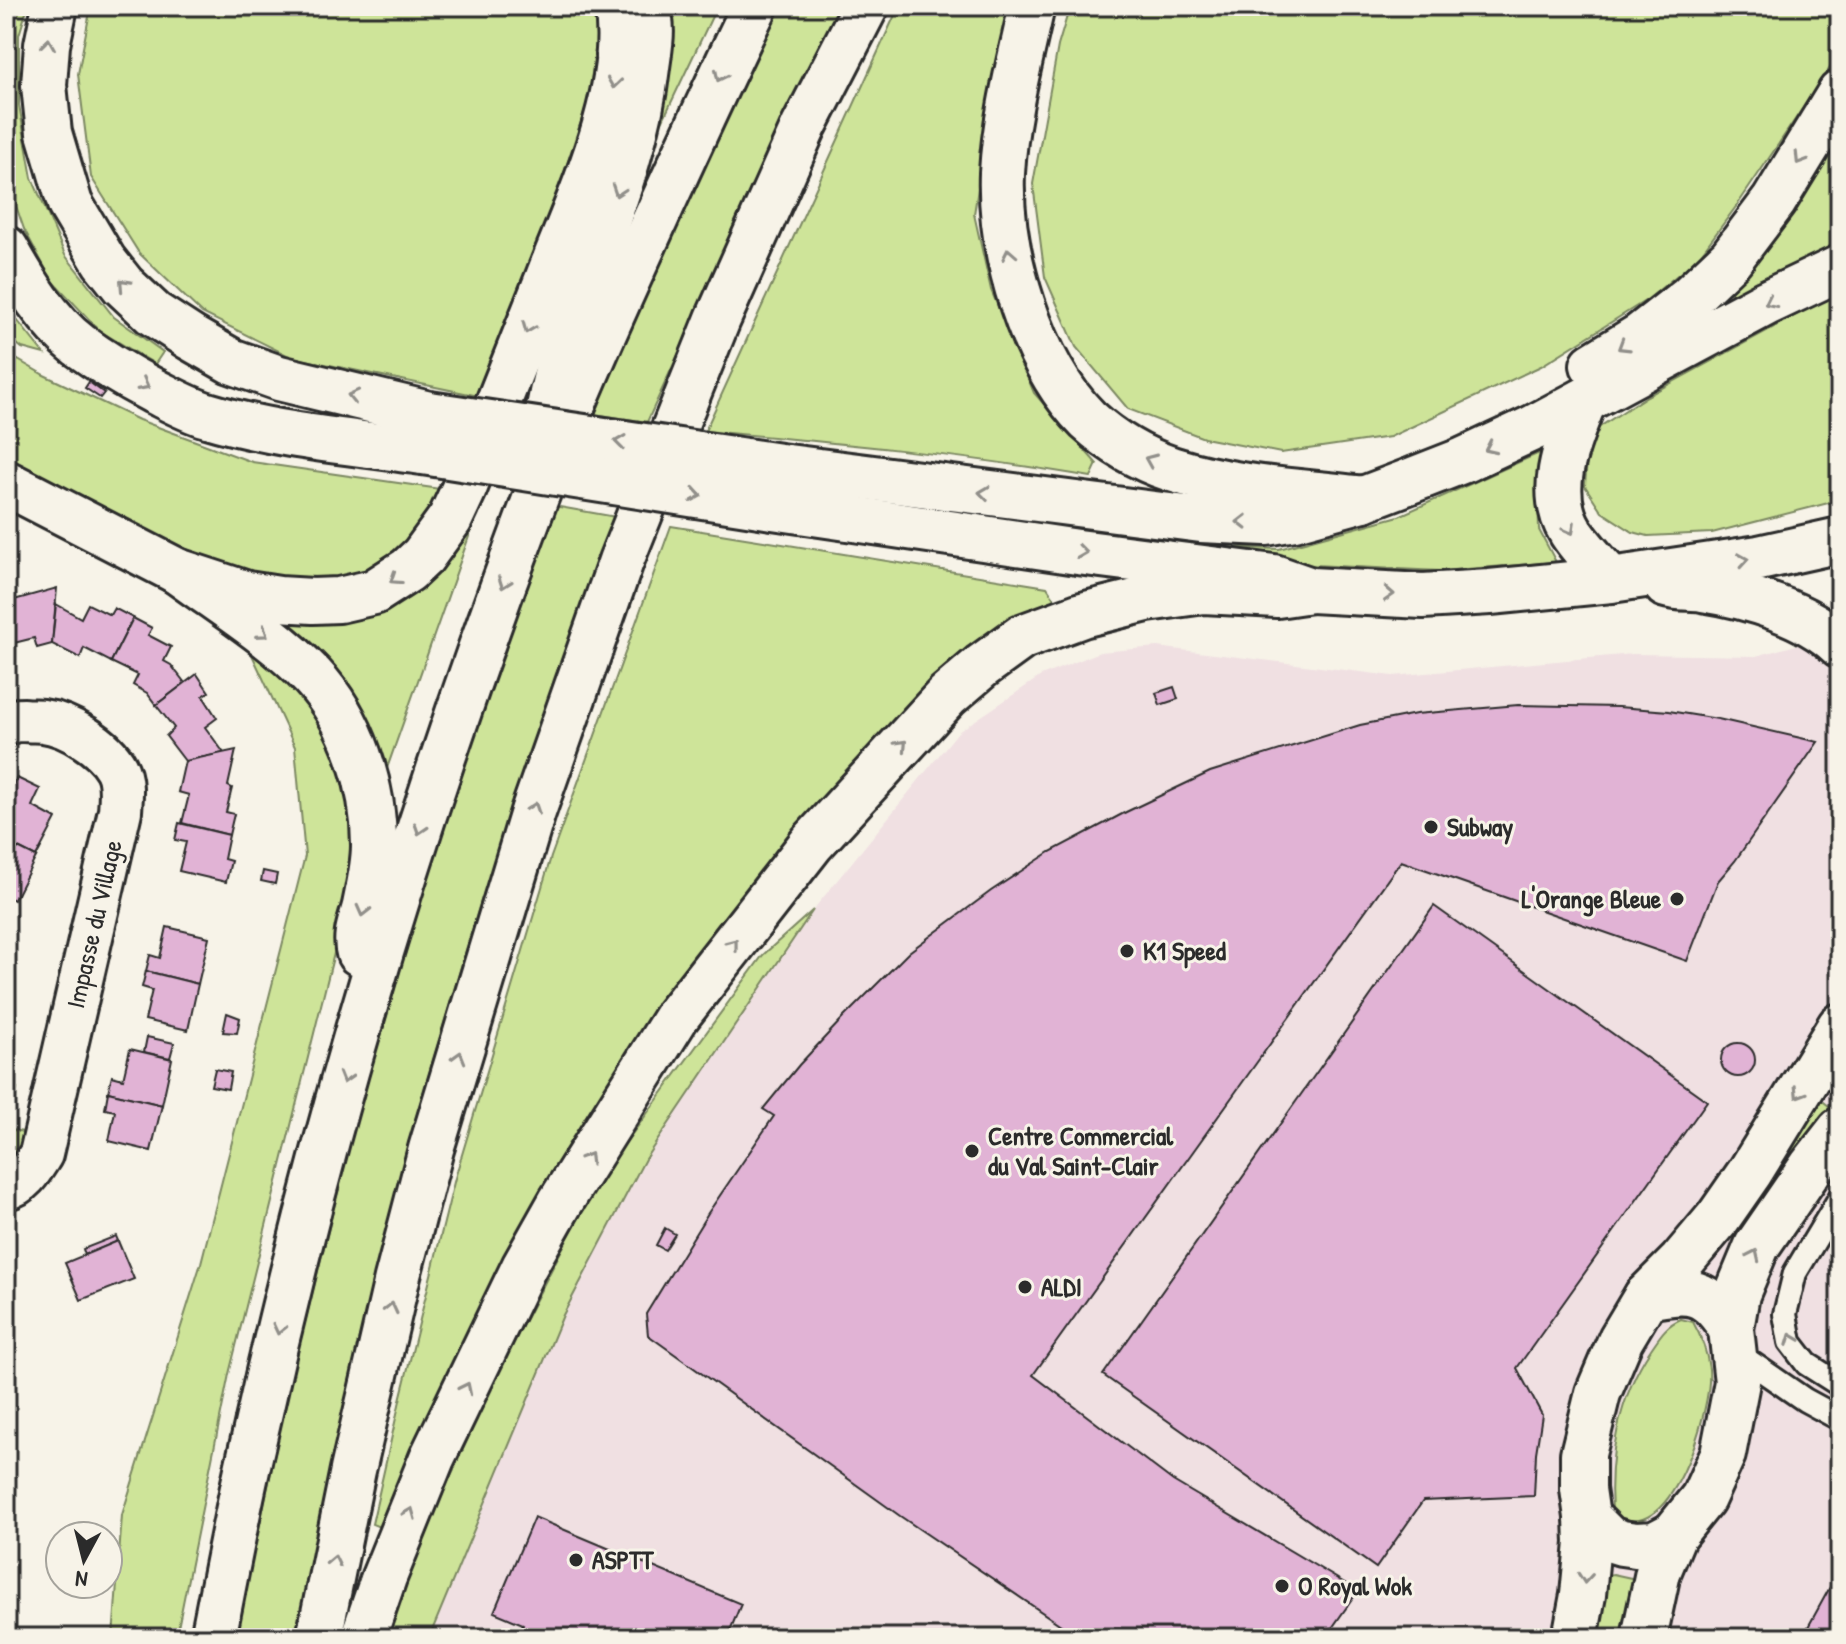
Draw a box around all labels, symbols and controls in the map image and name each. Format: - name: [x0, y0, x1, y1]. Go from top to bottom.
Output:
- one-way arrow: [39, 37, 56, 51]
- one-way arrow: [714, 68, 730, 82]
- one-way arrow: [606, 77, 623, 90]
- one-way arrow: [1794, 150, 1809, 165]
- one-way arrow: [612, 184, 628, 198]
- one-way arrow: [1001, 248, 1018, 261]
- one-way arrow: [118, 279, 133, 293]
- one-way arrow: [1763, 292, 1778, 308]
- one-way arrow: [521, 320, 537, 334]
- one-way arrow: [1617, 337, 1632, 352]
- one-way arrow: [136, 376, 150, 391]
- one-way arrow: [346, 388, 360, 405]
- one-way arrow: [613, 434, 627, 451]
- one-way arrow: [1483, 438, 1498, 454]
- one-way arrow: [1144, 453, 1158, 469]
- one-way arrow: [977, 485, 991, 502]
- one-way arrow: [690, 486, 703, 503]
- one-way arrow: [1235, 514, 1248, 531]
- one-way arrow: [1561, 521, 1576, 535]
- one-way arrow: [1076, 544, 1089, 561]
- one-way arrow: [1736, 552, 1750, 569]
- one-way arrow: [390, 569, 404, 584]
- one-way arrow: [498, 575, 514, 589]
- one-way arrow: [1383, 585, 1396, 602]
- one-way arrow: [254, 623, 268, 638]
- one-way arrow: [892, 740, 906, 755]
- one-way arrow: [525, 802, 541, 816]
- place label: Subway: [1447, 809, 1513, 845]
- marker: Subway: [1422, 818, 1440, 836]
- one-way arrow: [414, 821, 430, 835]
- street label: Impasse du Village: [57, 836, 130, 1011]
- place label: L'Orange Bleue: [1522, 881, 1662, 917]
- marker: L'Orange Bleue: [1668, 890, 1686, 908]
- one-way arrow: [356, 903, 373, 917]
- place label: K1 Speed: [1143, 933, 1227, 969]
- one-way arrow: [724, 938, 738, 952]
- marker: K1 Speed: [1118, 942, 1136, 960]
- one-way arrow: [449, 1050, 466, 1064]
- one-way arrow: [337, 1070, 354, 1084]
- one-way arrow: [1794, 1084, 1809, 1098]
- place label: Centre Commercial du Val Saint-Clair: [988, 1118, 1174, 1183]
- marker: Centre Commercial du Val Saint-Clair: [963, 1142, 981, 1160]
- one-way arrow: [578, 1152, 593, 1167]
- one-way arrow: [1744, 1248, 1760, 1263]
- place label: ALDI: [1041, 1269, 1082, 1304]
- marker: ALDI: [1016, 1278, 1034, 1296]
- one-way arrow: [382, 1301, 399, 1315]
- one-way arrow: [272, 1322, 289, 1336]
- one-way arrow: [1785, 1332, 1802, 1346]
- one-way arrow: [456, 1382, 472, 1396]
- one-way arrow: [400, 1507, 417, 1521]
- north arrow: [44, 1520, 124, 1600]
- place label: ASPTT: [592, 1542, 654, 1577]
- marker: ASPTT: [567, 1551, 585, 1569]
- one-way arrow: [325, 1555, 342, 1569]
- text: N: [74, 1564, 89, 1595]
- place label: O Royal Wok: [1298, 1568, 1412, 1604]
- one-way arrow: [1576, 1572, 1593, 1585]
- marker: O Royal Wok: [1273, 1577, 1291, 1595]

